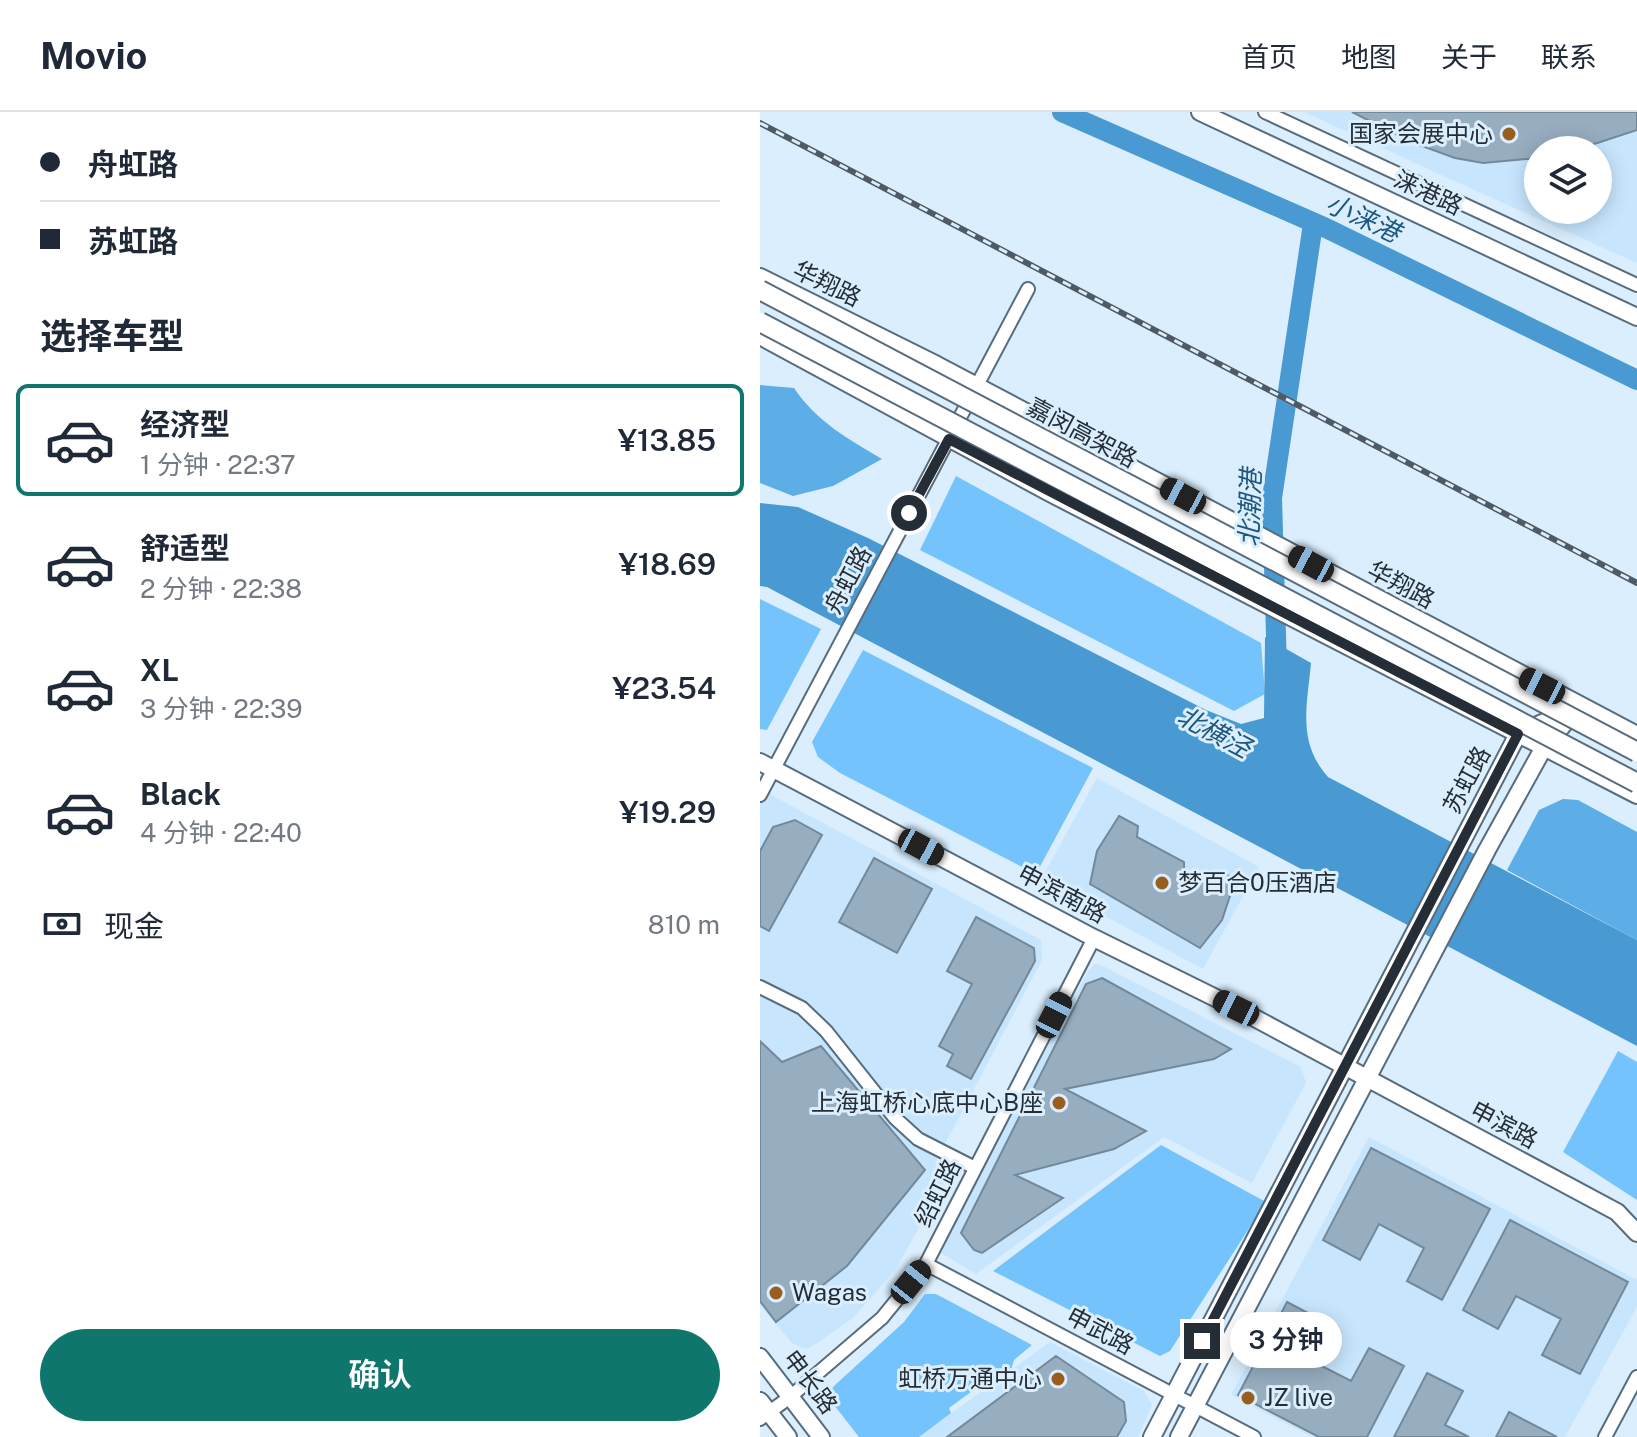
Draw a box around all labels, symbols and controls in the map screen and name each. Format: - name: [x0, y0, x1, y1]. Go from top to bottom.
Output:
- text: Movio: [40, 33, 147, 78]
- text: 首页: [1241, 40, 1297, 73]
- text: 地图: [1341, 40, 1397, 73]
- text: 关于: [1441, 40, 1497, 73]
- text: 联系: [1541, 40, 1597, 73]
- place label: 国家会展中心: [1349, 119, 1493, 147]
- marker: 国家会展中心: [1500, 125, 1518, 143]
- map controls: [1524, 136, 1612, 224]
- button: layers: [1524, 136, 1612, 224]
- text: 舟虹路: [88, 146, 178, 182]
- street label: 涞港路: [1390, 164, 1467, 220]
- water label: 小涞港: [1321, 187, 1409, 250]
- text: 苏虹路: [88, 223, 178, 259]
- street label: 华翔路: [789, 255, 866, 311]
- text: 选择车型: [40, 315, 184, 357]
- street label: 嘉闵高架路: [1023, 392, 1142, 473]
- icon: car: [44, 404, 116, 476]
- text: 经济型: [140, 406, 230, 442]
- text: ¥13.85: [618, 422, 716, 458]
- text: 1 分钟 · 22:37: [140, 449, 296, 480]
- water label: 北潮港: [1233, 464, 1266, 548]
- car: [1156, 474, 1210, 518]
- route start: [891, 495, 927, 531]
- icon: car: [44, 528, 116, 600]
- text: 舒适型: [140, 530, 230, 566]
- street label: 舟虹路: [818, 541, 876, 618]
- car: [1284, 542, 1338, 586]
- text: ¥18.69: [619, 546, 716, 582]
- street label: 华翔路: [1363, 555, 1440, 613]
- text: 2 分钟 · 22:38: [140, 573, 302, 604]
- icon: car: [44, 652, 116, 724]
- text: XL: [140, 652, 179, 688]
- car: [1515, 664, 1569, 708]
- text: ¥23.54: [612, 670, 716, 706]
- text: 3 分钟 · 22:39: [140, 693, 302, 724]
- water label: 北横泾: [1173, 700, 1259, 765]
- street label: 苏虹路: [1437, 741, 1495, 818]
- icon: car: [44, 776, 116, 848]
- text: Black: [140, 776, 221, 812]
- text: ¥19.29: [619, 794, 716, 830]
- text: 4 分钟 · 22:40: [140, 817, 302, 848]
- car: [894, 825, 948, 869]
- street label: 申滨南路: [1014, 858, 1111, 928]
- place label: 梦百合0压酒店: [1178, 868, 1337, 896]
- marker: 梦百合0压酒店: [1153, 874, 1171, 892]
- icon: cash: [40, 902, 84, 946]
- text: 现金: [104, 908, 164, 944]
- text: 810 m: [648, 909, 720, 940]
- car: [1209, 987, 1263, 1029]
- car: [1032, 988, 1076, 1042]
- place label: 上海虹桥心底中心B座: [811, 1088, 1043, 1116]
- marker: 上海虹桥心底中心B座: [1050, 1094, 1068, 1112]
- street label: 申滨路: [1466, 1095, 1543, 1153]
- street label: 绍虹路: [908, 1154, 966, 1231]
- car: [887, 1256, 935, 1308]
- place label: Wagas: [792, 1278, 867, 1306]
- marker: Wagas: [767, 1284, 785, 1302]
- street label: 申武路: [1062, 1301, 1139, 1359]
- callout: 3 分钟: [1230, 1313, 1342, 1369]
- route end: [1184, 1323, 1220, 1359]
- text: 3 分钟: [1249, 1324, 1323, 1355]
- button: 确认: [40, 1329, 720, 1421]
- street label: 申长路: [778, 1344, 844, 1419]
- place label: 虹桥万通中心: [898, 1364, 1042, 1392]
- marker: 虹桥万通中心: [1049, 1370, 1067, 1388]
- place label: JZ live: [1264, 1383, 1333, 1411]
- marker: JZ live: [1239, 1389, 1257, 1407]

